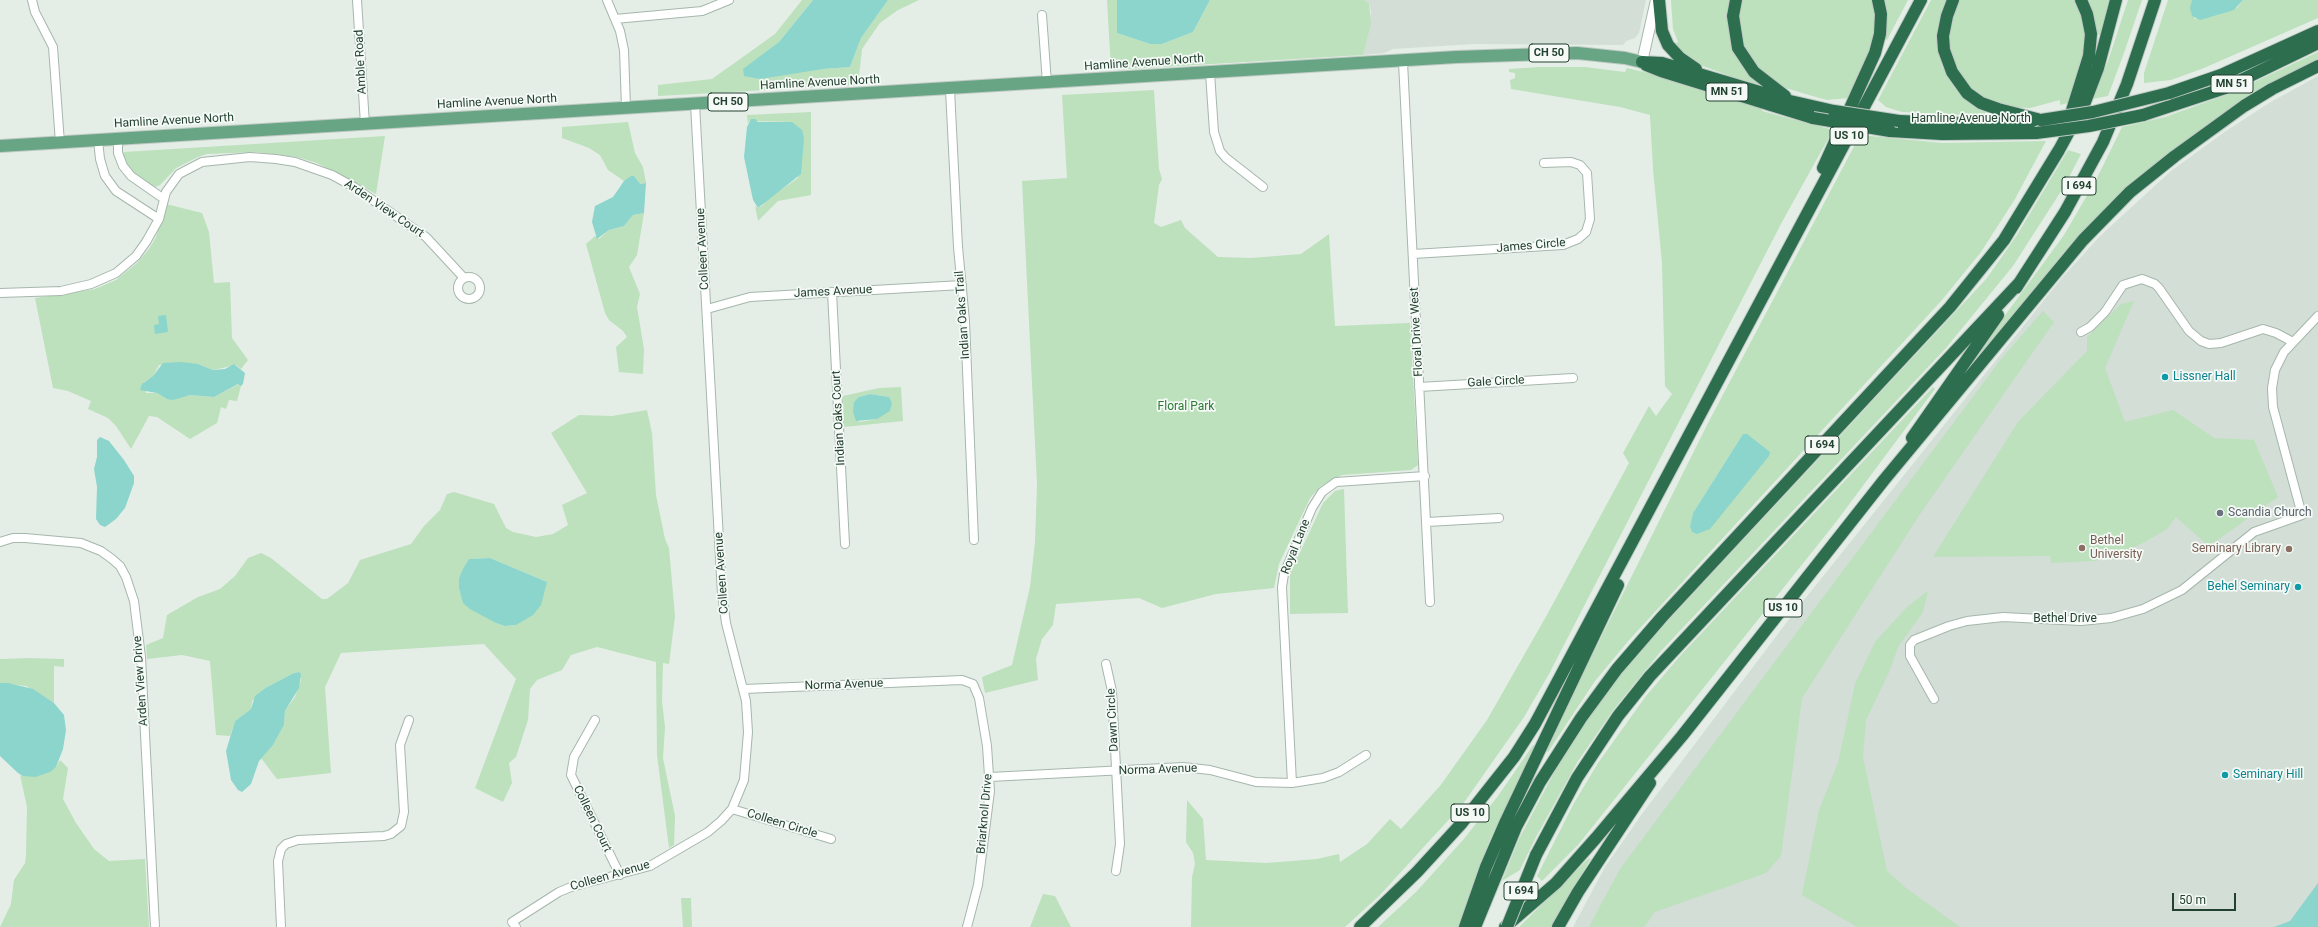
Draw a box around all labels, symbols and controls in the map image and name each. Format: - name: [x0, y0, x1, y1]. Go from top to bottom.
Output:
- street label: Amble Road: [352, 29, 370, 95]
- road number: CH 50: [1529, 44, 1569, 62]
- street label: Hamline Avenue North: [1084, 52, 1204, 74]
- street label: Hamline Avenue North: [760, 73, 880, 93]
- road number: MN 51: [2211, 75, 2253, 93]
- road number: MN 51: [1706, 83, 1748, 101]
- street label: Hamline Avenue North: [437, 92, 557, 112]
- road number: CH 50: [708, 93, 748, 111]
- street label: Hamline Avenue North: [114, 111, 234, 131]
- street label: Hamline Avenue North: [1911, 112, 2031, 126]
- road number: US 10: [1830, 127, 1868, 145]
- street label: Arden View Court: [341, 177, 427, 241]
- road number: I 694: [2062, 177, 2096, 195]
- street label: Colleen Avenue: [694, 208, 712, 290]
- street label: James Circle: [1496, 236, 1566, 256]
- street label: Indian Oaks Trail: [953, 270, 973, 360]
- street label: James Avenue: [793, 283, 873, 301]
- street label: Floral Drive West: [1407, 287, 1427, 377]
- street label: Indian Oaks Court: [829, 370, 849, 466]
- place label: Lissner Hall: [2173, 370, 2236, 384]
- marker: Lissner Hall: [2160, 372, 2170, 382]
- street label: Gale Circle: [1467, 373, 1525, 391]
- park label: Floral Park: [1158, 400, 1214, 414]
- road number: I 694: [1805, 436, 1839, 454]
- place label: Scandia Church: [2228, 506, 2312, 520]
- marker: Scandia Church: [2215, 508, 2225, 518]
- street label: Royal Lane: [1278, 517, 1314, 577]
- street label: Colleen Avenue: [712, 532, 732, 614]
- place label: Bethel University: [2090, 534, 2142, 562]
- place label: Seminary Library: [2192, 542, 2281, 556]
- marker: Bethel University: [2077, 543, 2087, 553]
- marker: Seminary Library: [2284, 544, 2294, 554]
- place label: Behel Seminary: [2207, 580, 2290, 594]
- marker: Behel Seminary: [2293, 582, 2303, 592]
- road number: US 10: [1764, 599, 1802, 617]
- street label: Bethel Drive: [2033, 612, 2097, 626]
- street label: Arden View Drive: [131, 635, 151, 727]
- street label: Norma Avenue: [804, 676, 884, 694]
- street label: Dawn Circle: [1104, 688, 1122, 752]
- street label: Norma Avenue: [1118, 761, 1198, 779]
- place label: Seminary Hill: [2233, 768, 2303, 782]
- marker: Seminary Hill: [2220, 770, 2230, 780]
- street label: Briarknoll Drive: [974, 773, 996, 855]
- street label: Colleen Court: [570, 783, 614, 855]
- road number: US 10: [1451, 804, 1489, 822]
- street label: Colleen Circle: [745, 806, 819, 842]
- street label: Colleen Avenue: [569, 858, 651, 894]
- road number: I 694: [1504, 882, 1538, 900]
- scale bar: [2174, 885, 2238, 911]
- text: 50 m: [2179, 893, 2206, 907]

